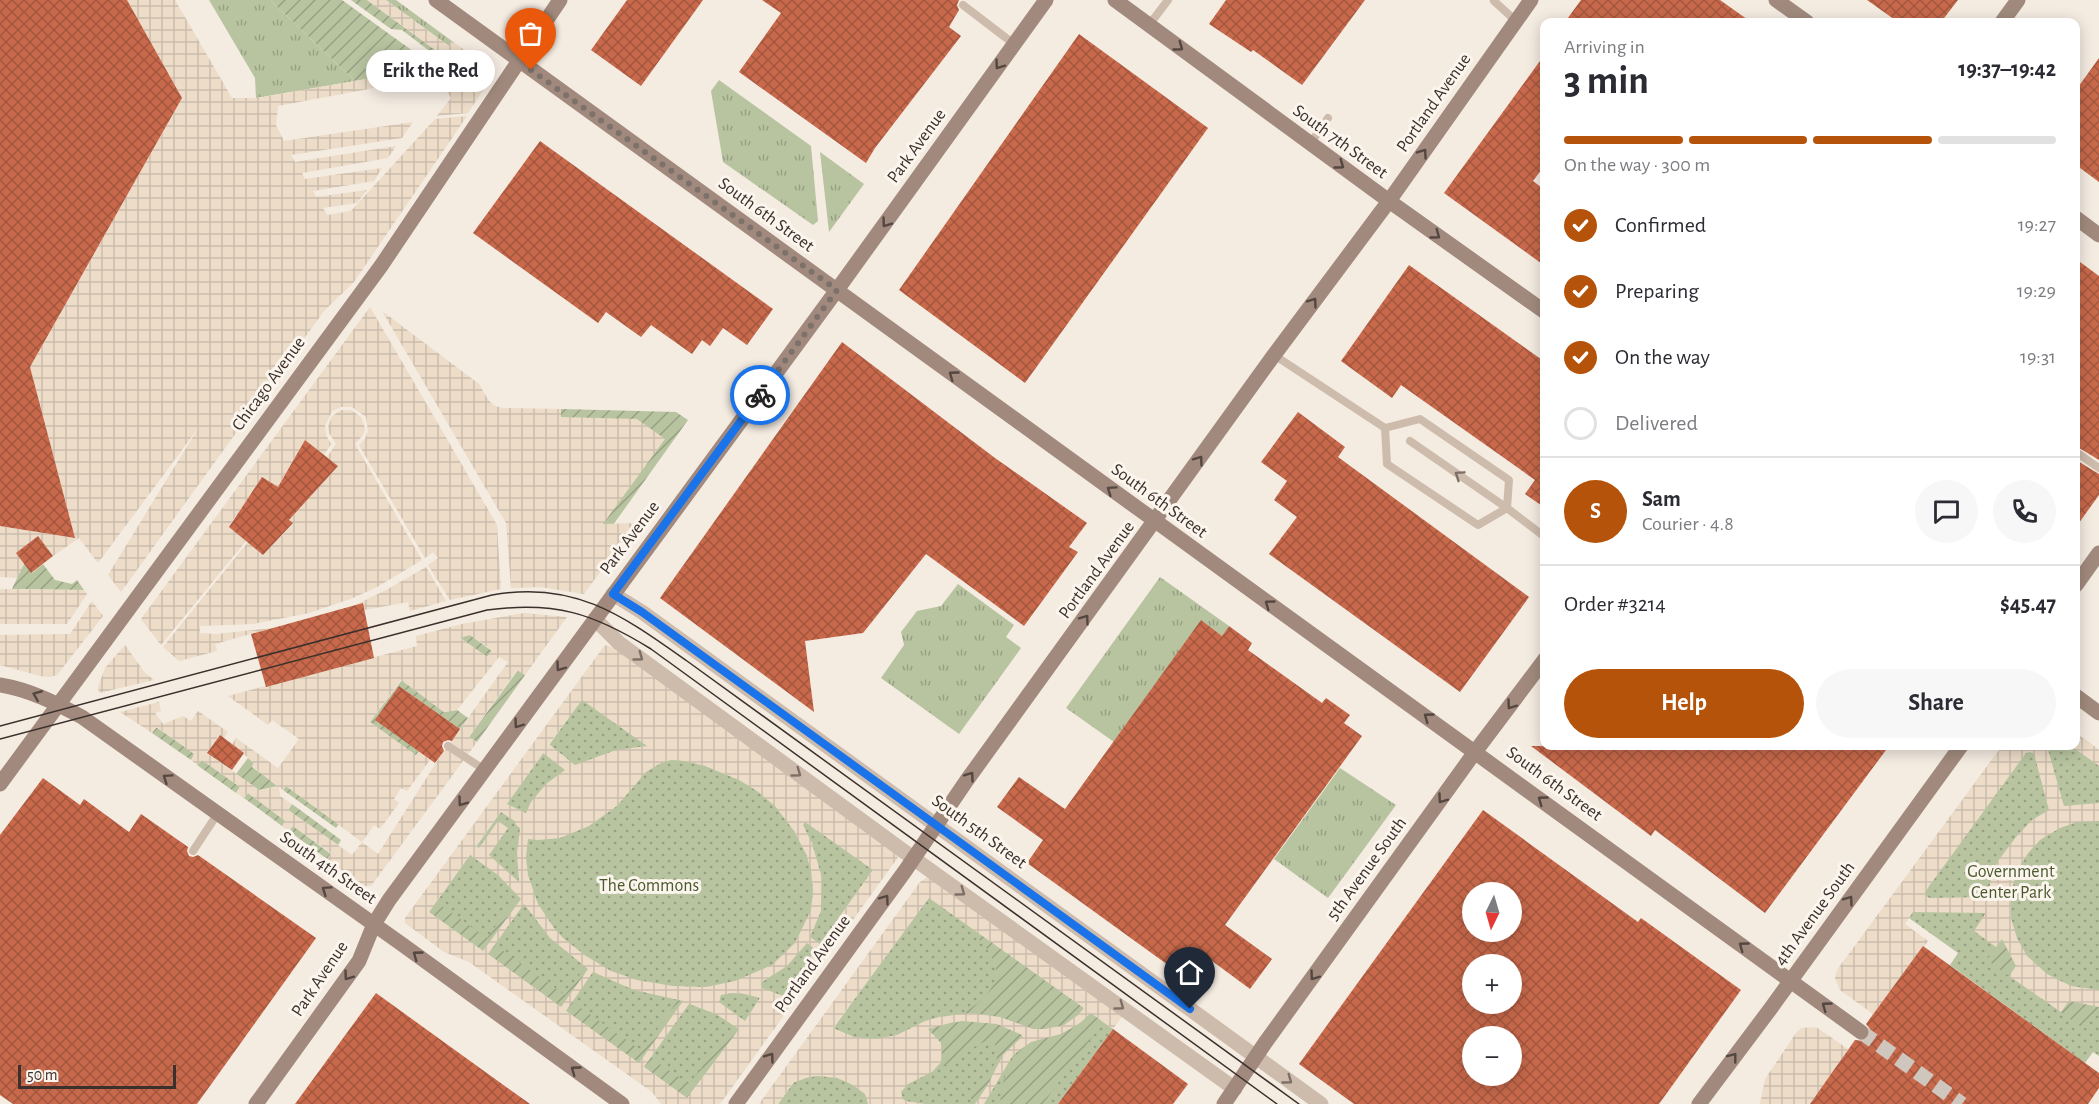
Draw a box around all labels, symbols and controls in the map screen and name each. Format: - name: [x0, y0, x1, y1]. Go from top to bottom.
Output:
- pin: [505, 8, 556, 70]
- icon: bag: [514, 17, 547, 50]
- text: Arriving in: [1564, 37, 1645, 57]
- one-way arrow: [1172, 40, 1183, 51]
- callout: Erik the Red: [366, 49, 495, 91]
- street label: Portland Avenue: [1394, 51, 1474, 155]
- one-way arrow: [995, 58, 1006, 69]
- text: 19:37–19:42: [1958, 58, 2056, 80]
- text: Erik the Red: [382, 61, 479, 81]
- text: 3 min: [1564, 62, 1649, 101]
- street label: South 7th Street: [1289, 102, 1391, 182]
- street label: Park Avenue: [884, 106, 950, 186]
- one-way arrow: [1415, 149, 1426, 160]
- text: On the way · 300 m: [1564, 155, 1710, 175]
- one-way arrow: [1333, 158, 1344, 169]
- street label: South 6th Street: [715, 174, 817, 256]
- icon: check: [1564, 209, 1597, 242]
- text: Confirmed: [1615, 214, 1706, 236]
- text: 19:27: [2018, 215, 2056, 235]
- one-way arrow: [882, 216, 893, 227]
- one-way arrow: [1430, 228, 1441, 239]
- icon: check: [1564, 275, 1597, 308]
- text: Preparing: [1615, 280, 1699, 302]
- text: 19:29: [2017, 281, 2056, 301]
- one-way arrow: [1306, 298, 1317, 309]
- street label: Chicago Avenue: [229, 334, 309, 434]
- icon: check: [1564, 341, 1597, 374]
- text: On the way: [1615, 346, 1710, 368]
- text: 19:31: [2020, 347, 2056, 367]
- courier: [730, 365, 790, 425]
- one-way arrow: [949, 372, 960, 383]
- icon: bike: [744, 379, 777, 412]
- text: Delivered: [1615, 412, 1698, 434]
- one-way arrow: [1192, 456, 1203, 467]
- street label: South 6th Street: [1108, 460, 1210, 542]
- one-way arrow: [1455, 471, 1466, 482]
- button: chat: [1915, 480, 1978, 543]
- button: phone: [1993, 480, 2056, 543]
- one-way arrow: [1106, 487, 1117, 498]
- text: Sam: [1642, 488, 1681, 510]
- street label: Park Avenue: [597, 498, 663, 578]
- text: S: [1590, 500, 1601, 522]
- text: Courier · 4.8: [1642, 514, 1734, 534]
- street label: Portland Avenue: [1056, 518, 1138, 622]
- text: Order #3214: [1564, 593, 1666, 615]
- text: $45.47: [2000, 593, 2056, 615]
- one-way arrow: [1265, 600, 1276, 611]
- one-way arrow: [1078, 614, 1089, 625]
- one-way arrow: [633, 650, 644, 661]
- one-way arrow: [556, 660, 567, 671]
- button: Help: [1564, 669, 1804, 738]
- button: Share: [1816, 669, 2056, 738]
- one-way arrow: [32, 690, 43, 702]
- one-way arrow: [1507, 699, 1518, 710]
- one-way arrow: [1424, 713, 1435, 724]
- one-way arrow: [514, 718, 525, 729]
- street label: South 6th Street: [1503, 743, 1605, 825]
- one-way arrow: [790, 766, 801, 777]
- one-way arrow: [963, 772, 974, 783]
- one-way arrow: [162, 774, 173, 785]
- street label: South 5th Street: [928, 792, 1030, 872]
- one-way arrow: [1438, 793, 1449, 804]
- one-way arrow: [458, 795, 469, 806]
- one-way arrow: [1538, 796, 1549, 807]
- street label: 5th Avenue South: [1324, 814, 1410, 924]
- street label: South 4th Street: [276, 828, 380, 908]
- street label: 4th Avenue South: [1771, 859, 1859, 969]
- park label: Government Center Park: [1967, 863, 2055, 902]
- park label: The Commons: [599, 877, 699, 895]
- north arrow: [1462, 882, 1522, 942]
- map controls: [1462, 882, 1522, 1086]
- one-way arrow: [954, 885, 965, 896]
- one-way arrow: [322, 886, 333, 897]
- one-way arrow: [878, 894, 889, 905]
- one-way arrow: [1842, 895, 1853, 906]
- street label: Portland Avenue: [772, 912, 854, 1016]
- street label: Park Avenue: [288, 938, 352, 1020]
- one-way arrow: [1739, 943, 1750, 954]
- pin: [1164, 947, 1215, 1009]
- one-way arrow: [413, 951, 424, 962]
- button: +: [1462, 954, 1522, 1014]
- icon: home: [1173, 956, 1206, 989]
- one-way arrow: [344, 970, 355, 981]
- one-way arrow: [1310, 970, 1321, 981]
- one-way arrow: [1113, 999, 1124, 1010]
- one-way arrow: [1821, 1002, 1832, 1013]
- button: −: [1462, 1026, 1522, 1086]
- one-way arrow: [763, 1052, 774, 1063]
- one-way arrow: [1726, 1053, 1737, 1064]
- scale bar: [18, 1062, 176, 1090]
- one-way arrow: [571, 1066, 582, 1077]
- text: 50 m: [27, 1067, 58, 1083]
- one-way arrow: [1282, 1073, 1293, 1084]

